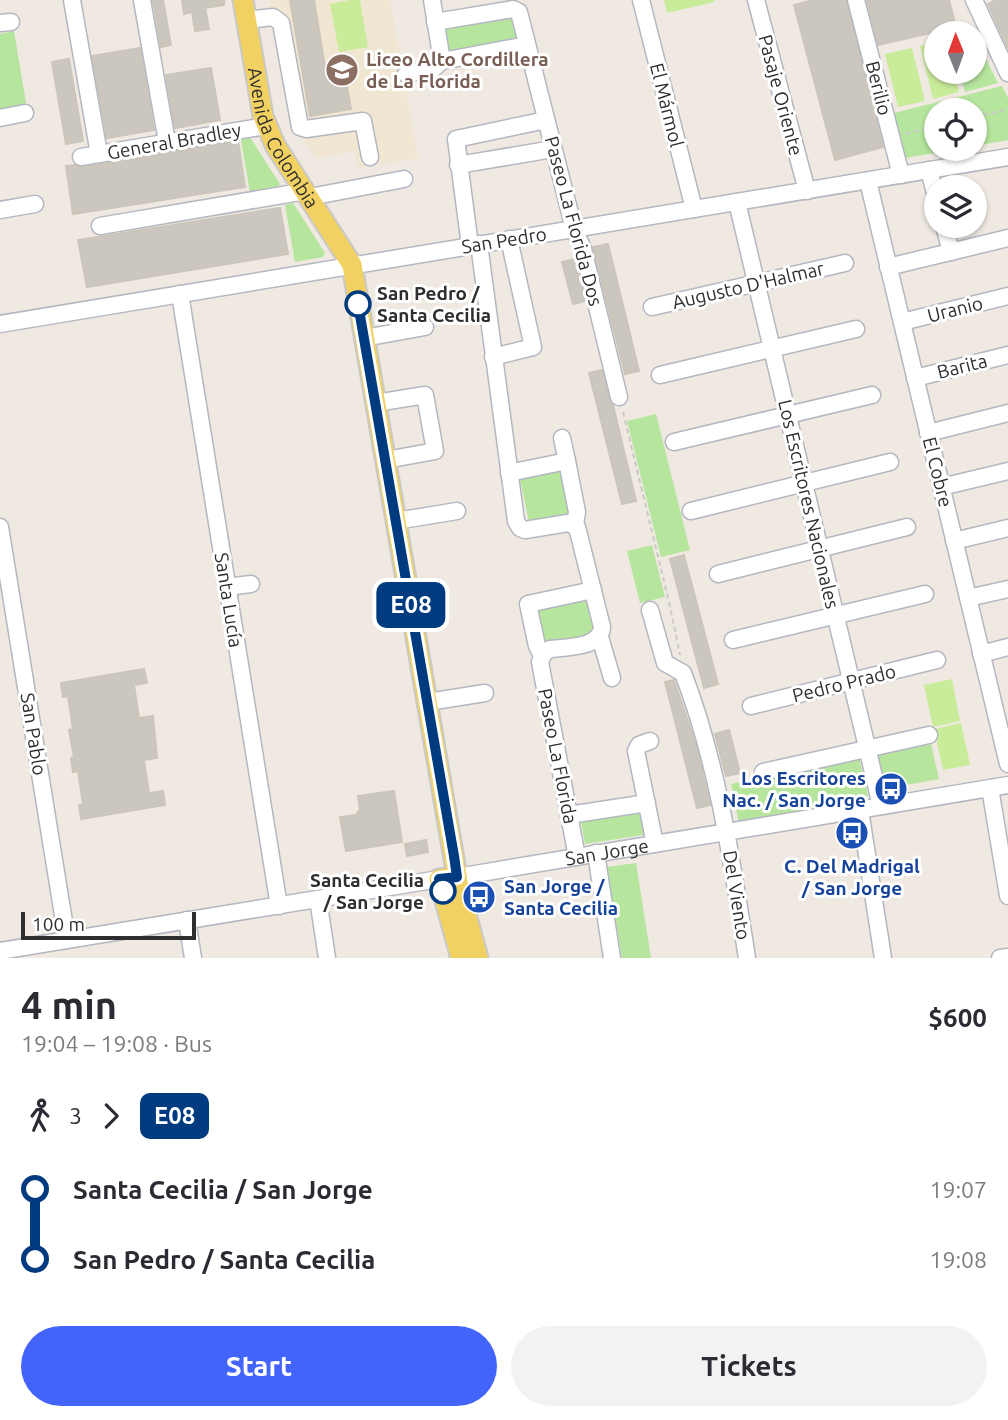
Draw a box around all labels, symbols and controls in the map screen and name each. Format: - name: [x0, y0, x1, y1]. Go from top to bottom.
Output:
- north arrow: [924, 21, 987, 84]
- map controls: [924, 21, 987, 238]
- street label: Pasaje Oriente: [754, 32, 808, 158]
- place label: Liceo Alto Cordillera de La Florida: [366, 48, 549, 92]
- school or university icon: Liceo Alto Cordillera de La Florida: [323, 51, 361, 89]
- street label: Berilio: [862, 59, 896, 117]
- street label: El Mármol: [646, 61, 688, 149]
- street label: Avenida Colombia: [244, 65, 323, 212]
- button: locate: [924, 98, 987, 161]
- street label: General Bradley: [105, 118, 243, 164]
- street label: Paseo La Florida Dos: [541, 134, 607, 308]
- button: layers: [924, 175, 987, 238]
- street label: San Pedro: [460, 222, 548, 258]
- street label: Augusto D'Halmar: [670, 257, 826, 313]
- place label: San Pedro / Santa Cecilia: [377, 282, 491, 326]
- marker: San Pedro / Santa Cecilia: [345, 291, 371, 317]
- street label: Uranio: [925, 291, 985, 327]
- street label: Barita: [935, 349, 989, 383]
- street label: Los Escritores Nacionales: [774, 397, 844, 611]
- street label: El Cobre: [919, 435, 957, 509]
- street label: Santa Lucía: [211, 551, 247, 649]
- line badge: E08: [371, 582, 451, 628]
- text: E08: [390, 591, 432, 618]
- street label: Pedro Prado: [790, 660, 898, 706]
- street label: Paseo La Florida: [534, 686, 582, 826]
- street label: San Pablo: [17, 691, 51, 777]
- place label: Los Escritores Nac. / San Jorge: [722, 767, 866, 811]
- bus stop icon: Los Escritores Nac. / San Jorge: [872, 770, 910, 808]
- bus stop icon: C. Del Madrigal / San Jorge: [833, 814, 871, 852]
- street label: San Jorge: [564, 834, 650, 870]
- street label: Del Viento: [719, 849, 755, 941]
- place label: C. Del Madrigal / San Jorge: [784, 855, 920, 899]
- place label: Santa Cecilia / San Jorge: [310, 869, 424, 913]
- place label: San Jorge / Santa Cecilia: [504, 875, 618, 919]
- marker: Santa Cecilia / San Jorge: [430, 878, 456, 904]
- bus stop icon: San Jorge / Santa Cecilia: [460, 878, 498, 916]
- scale bar: [21, 909, 196, 941]
- text: 100 m: [32, 913, 85, 935]
- text: 4 min: [21, 984, 117, 1026]
- text: $600: [928, 1003, 987, 1032]
- text: 19:04 – 19:08 · Bus: [21, 1031, 212, 1056]
- icon: walk: [21, 1097, 59, 1135]
- icon: forward: [92, 1097, 130, 1135]
- text: E08: [154, 1102, 195, 1129]
- text: 3: [69, 1103, 82, 1128]
- text: Santa Cecilia / San Jorge: [73, 1175, 373, 1204]
- text: 19:07: [929, 1177, 987, 1202]
- text: San Pedro / Santa Cecilia: [73, 1245, 375, 1274]
- text: 19:08: [929, 1247, 987, 1272]
- button: Start: [21, 1326, 497, 1406]
- button: Tickets: [511, 1326, 987, 1406]

